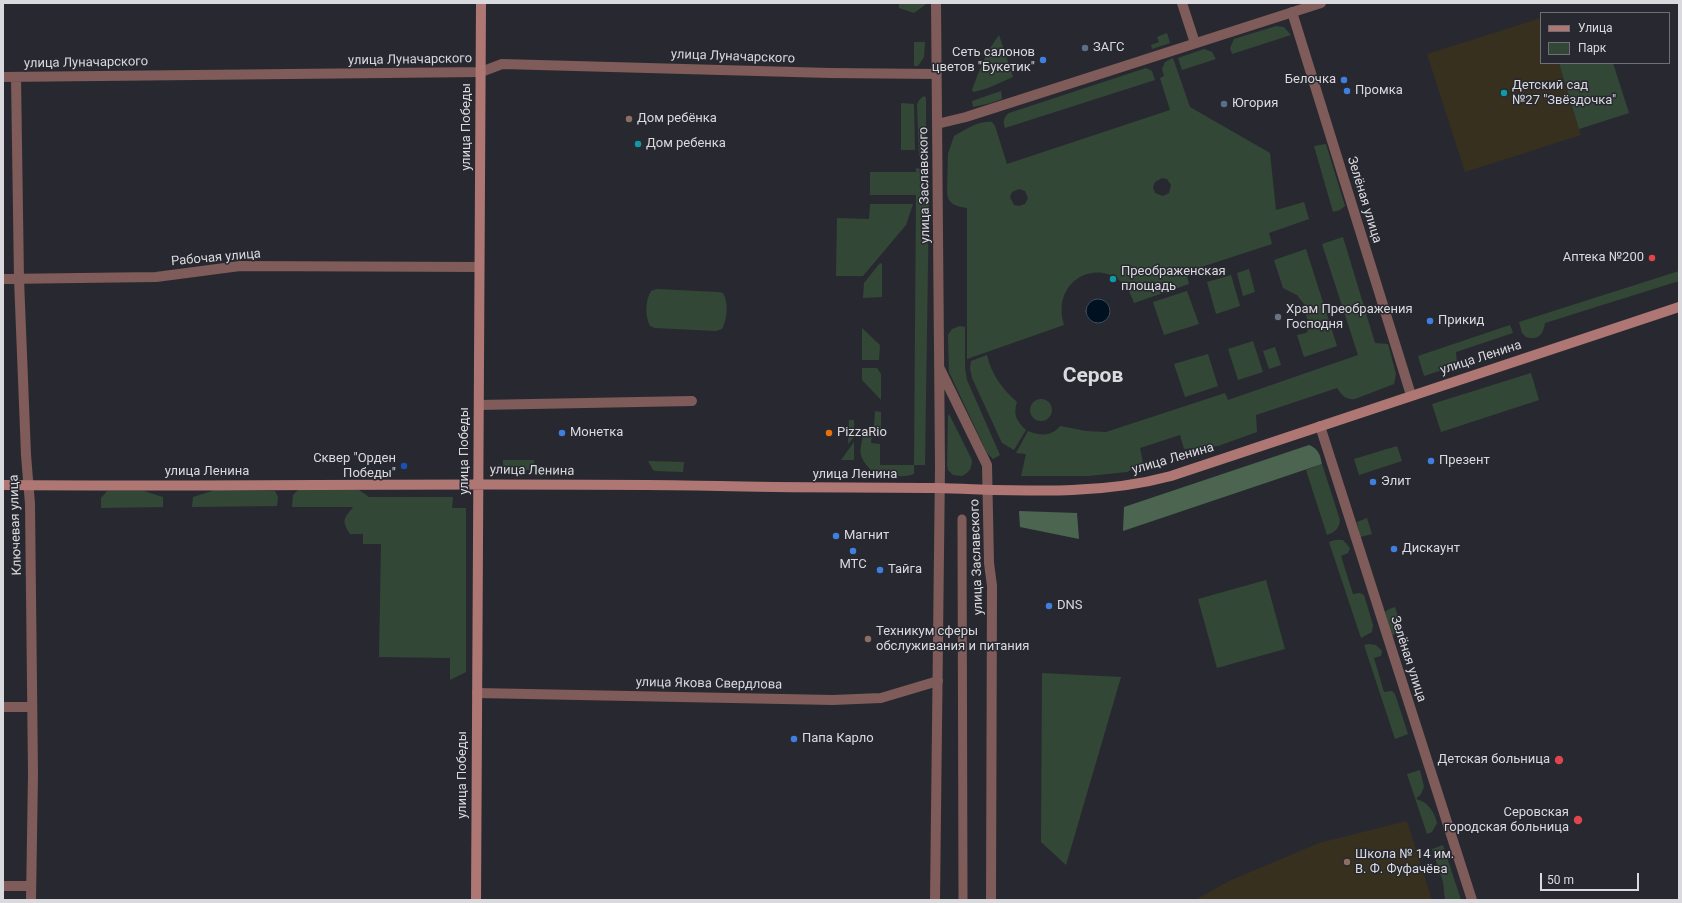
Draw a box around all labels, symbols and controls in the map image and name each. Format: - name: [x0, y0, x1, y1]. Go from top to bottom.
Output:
- legend: [1540, 12, 1670, 64]
- text: Улица: [1578, 21, 1613, 35]
- place label: ЗАГС: [1093, 40, 1124, 56]
- text: Парк: [1578, 41, 1606, 55]
- marker: ЗАГС: [1080, 43, 1090, 53]
- place label: Сеть салонов цветов "Букетик": [932, 45, 1035, 76]
- street label: улица Луначарского: [671, 47, 795, 67]
- street label: улица Луначарского: [348, 51, 472, 69]
- street label: улица Луначарского: [24, 54, 148, 72]
- marker: Сеть салонов цветов "Букетик": [1038, 55, 1048, 65]
- place label: Белочка: [1285, 72, 1336, 88]
- marker: Белочка: [1339, 75, 1349, 85]
- place label: Детский сад №27 "Звёздочка": [1512, 78, 1616, 109]
- street label: улица Победы: [459, 83, 475, 171]
- place label: Промка: [1355, 83, 1403, 99]
- marker: Промка: [1342, 86, 1352, 96]
- marker: Детский сад №27 "Звёздочка": [1499, 88, 1509, 98]
- place label: Югория: [1232, 96, 1278, 112]
- marker: Югория: [1219, 99, 1229, 109]
- place label: Дом ребёнка: [637, 111, 717, 127]
- marker: Дом ребёнка: [624, 114, 634, 124]
- street label: улица Заславского: [916, 127, 934, 243]
- place label: Дом ребенка: [646, 136, 726, 152]
- marker: Дом ребенка: [633, 139, 643, 149]
- street label: Зелёная улица: [1343, 155, 1385, 245]
- street label: Рабочая улица: [170, 246, 262, 270]
- place label: Аптека №200: [1563, 250, 1644, 266]
- marker: Аптека №200: [1647, 253, 1657, 263]
- place label: Преображенская площадь: [1121, 264, 1226, 295]
- marker: Преображенская площадь: [1108, 274, 1118, 284]
- place label: Храм Преображения Господня: [1286, 302, 1413, 333]
- marker: Храм Преображения Господня: [1273, 312, 1283, 322]
- place label: Прикид: [1438, 313, 1484, 329]
- marker: Прикид: [1425, 316, 1435, 326]
- street label: улица Ленина: [1438, 338, 1524, 378]
- district label: Серов: [1063, 364, 1123, 390]
- street label: улица Победы: [457, 407, 473, 495]
- place label: Монетка: [570, 425, 623, 441]
- place label: PizzaRio: [837, 425, 887, 441]
- marker: Монетка: [557, 428, 567, 438]
- marker: PizzaRio: [824, 428, 834, 438]
- street label: улица Ленина: [1130, 440, 1216, 478]
- place label: Сквер "Орден Победы": [313, 451, 396, 482]
- place label: Презент: [1439, 453, 1490, 469]
- marker: Презент: [1426, 456, 1436, 466]
- marker: Сквер "Орден Победы": [399, 461, 409, 471]
- street label: улица Ленина: [490, 462, 574, 480]
- street label: улица Ленина: [165, 464, 249, 480]
- street label: улица Ленина: [813, 467, 897, 483]
- street label: Ключевая улица: [6, 474, 26, 576]
- place label: Элит: [1381, 474, 1411, 490]
- marker: Элит: [1368, 477, 1378, 487]
- street label: улица Заславского: [967, 499, 987, 615]
- place label: Магнит: [844, 528, 889, 544]
- marker: Магнит: [831, 531, 841, 541]
- place label: Дискаунт: [1402, 541, 1460, 557]
- marker: Дискаунт: [1389, 544, 1399, 554]
- marker: МТС: [848, 546, 858, 556]
- place label: МТС: [839, 557, 867, 573]
- place label: Тайга: [888, 562, 922, 578]
- marker: Тайга: [875, 565, 885, 575]
- place label: DNS: [1057, 598, 1083, 614]
- marker: DNS: [1044, 601, 1054, 611]
- street label: Зелёная улица: [1387, 614, 1429, 704]
- place label: Техникум сферы обслуживания и питания: [876, 624, 1029, 655]
- marker: Техникум сферы обслуживания и питания: [863, 634, 873, 644]
- street label: улица Якова Свердлова: [636, 675, 782, 693]
- street label: улица Победы: [455, 731, 471, 819]
- place label: Папа Карло: [802, 731, 874, 747]
- marker: Папа Карло: [789, 734, 799, 744]
- place label: Детская больница: [1438, 752, 1550, 768]
- marker: Детская больница: [1553, 754, 1565, 766]
- place label: Серовская городская больница: [1444, 805, 1569, 836]
- marker: Серовская городская больница: [1572, 814, 1584, 826]
- place label: Школа № 14 им. В. Ф. Фуфачёва: [1355, 847, 1454, 878]
- marker: Школа № 14 им. В. Ф. Фуфачёва: [1342, 857, 1352, 867]
- scale bar: [1542, 865, 1641, 891]
- text: 50 m: [1547, 873, 1574, 887]

